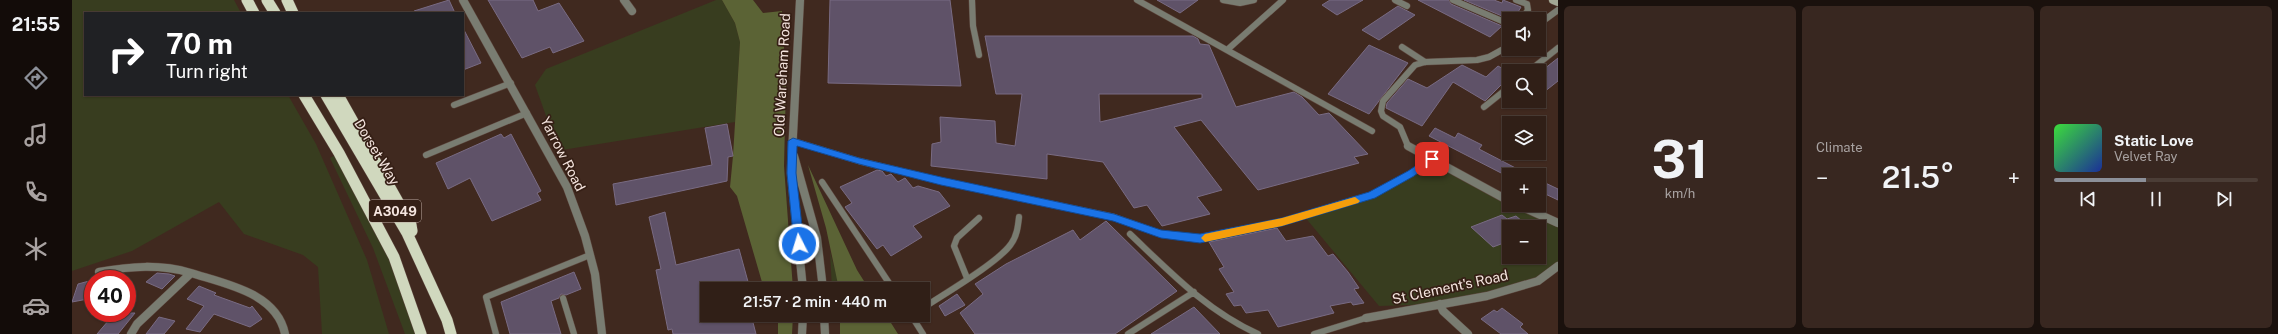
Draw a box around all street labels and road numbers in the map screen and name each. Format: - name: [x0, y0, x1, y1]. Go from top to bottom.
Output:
- street label: Old Wareham Road: [771, 13, 793, 137]
- street label: Yarrow Road: [537, 114, 589, 194]
- street label: Dorset Way: [351, 116, 403, 188]
- road number: A3049: [369, 200, 421, 222]
- street label: St Clement's Road: [1390, 267, 1510, 307]

